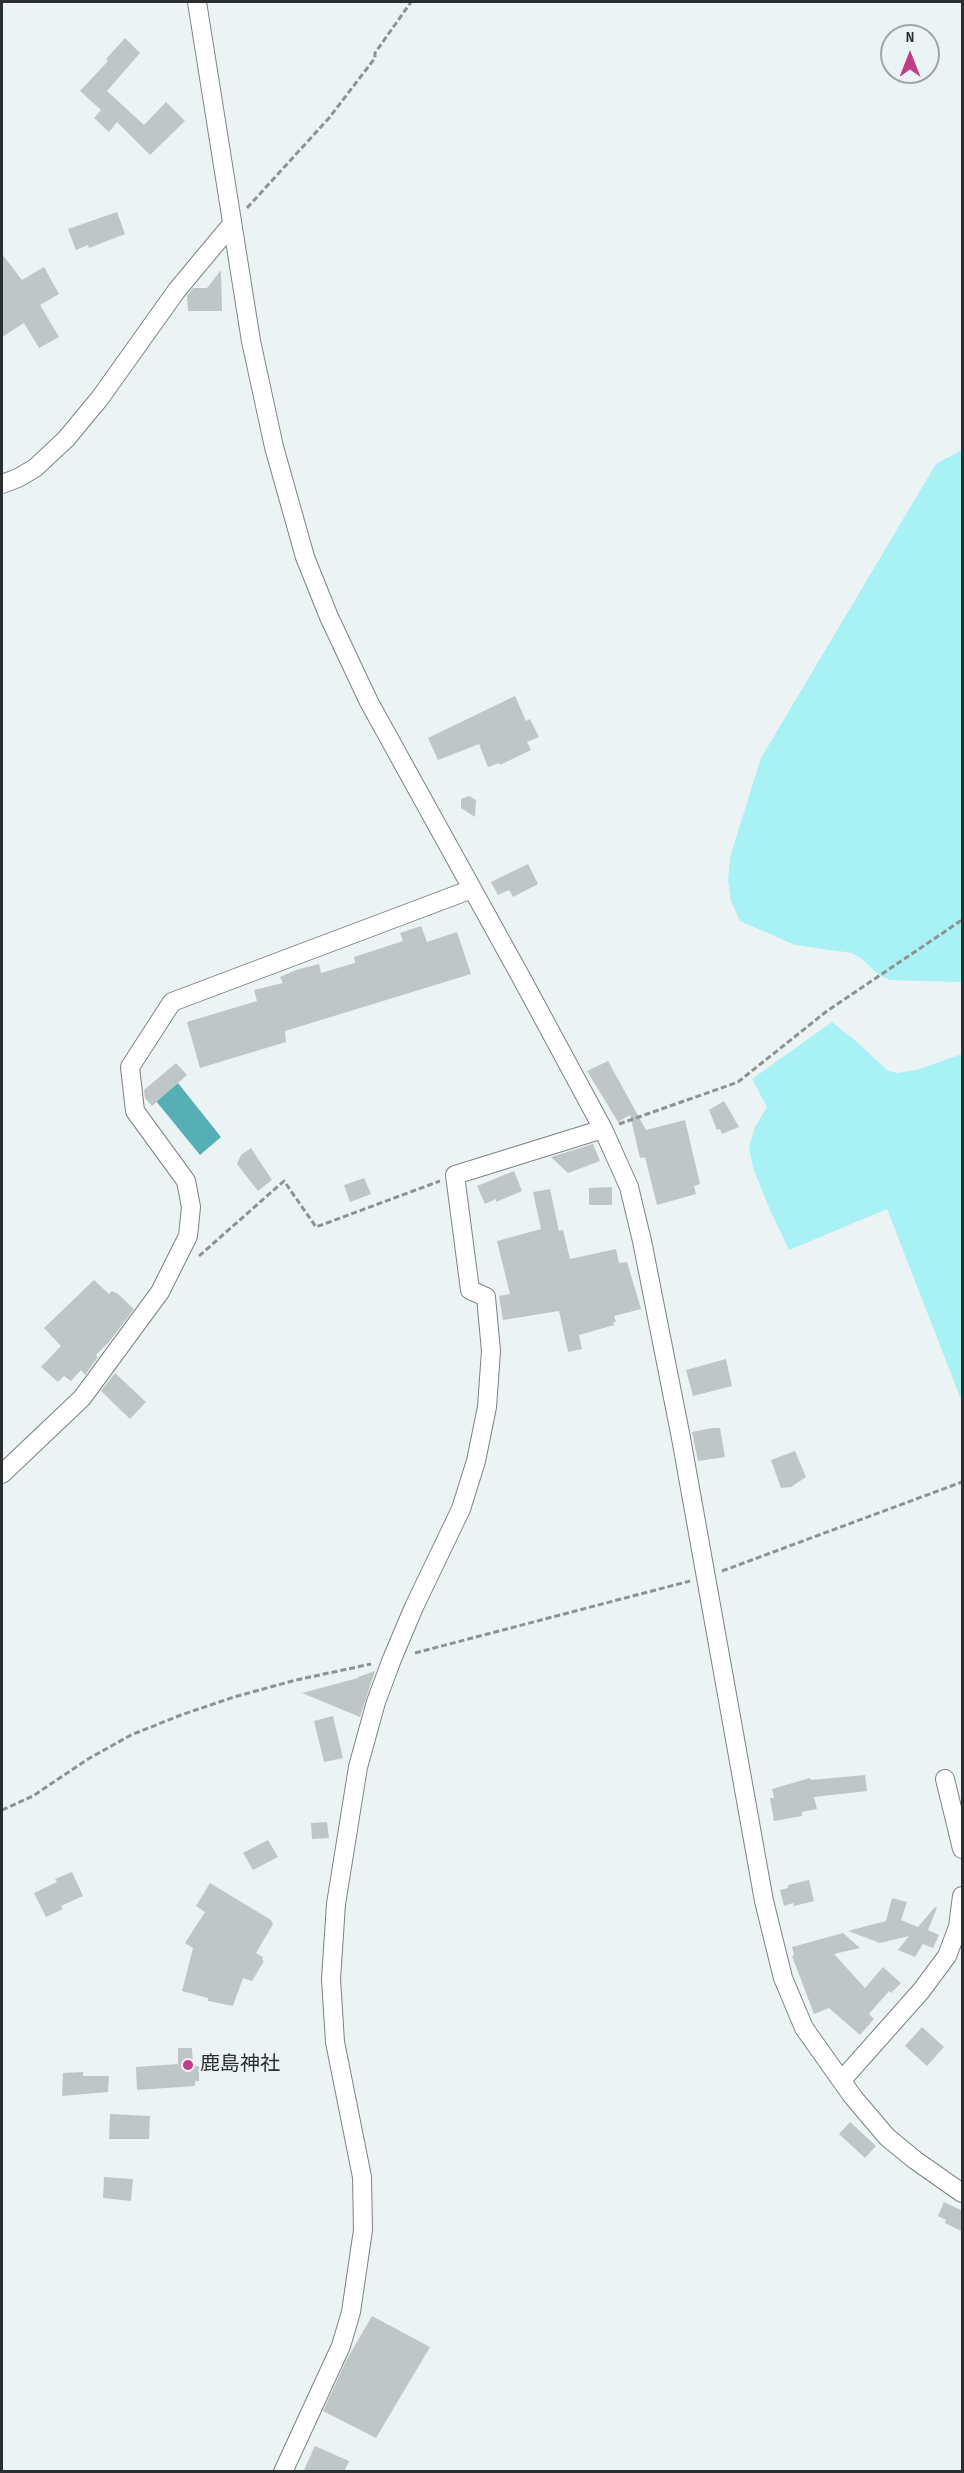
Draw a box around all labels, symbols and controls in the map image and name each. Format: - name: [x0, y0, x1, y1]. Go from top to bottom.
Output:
- north arrow: [880, 24, 940, 84]
- text: N: [906, 28, 914, 47]
- place label: 鹿島神社: [200, 2053, 280, 2077]
- marker: 鹿島神社: [181, 2058, 195, 2072]

